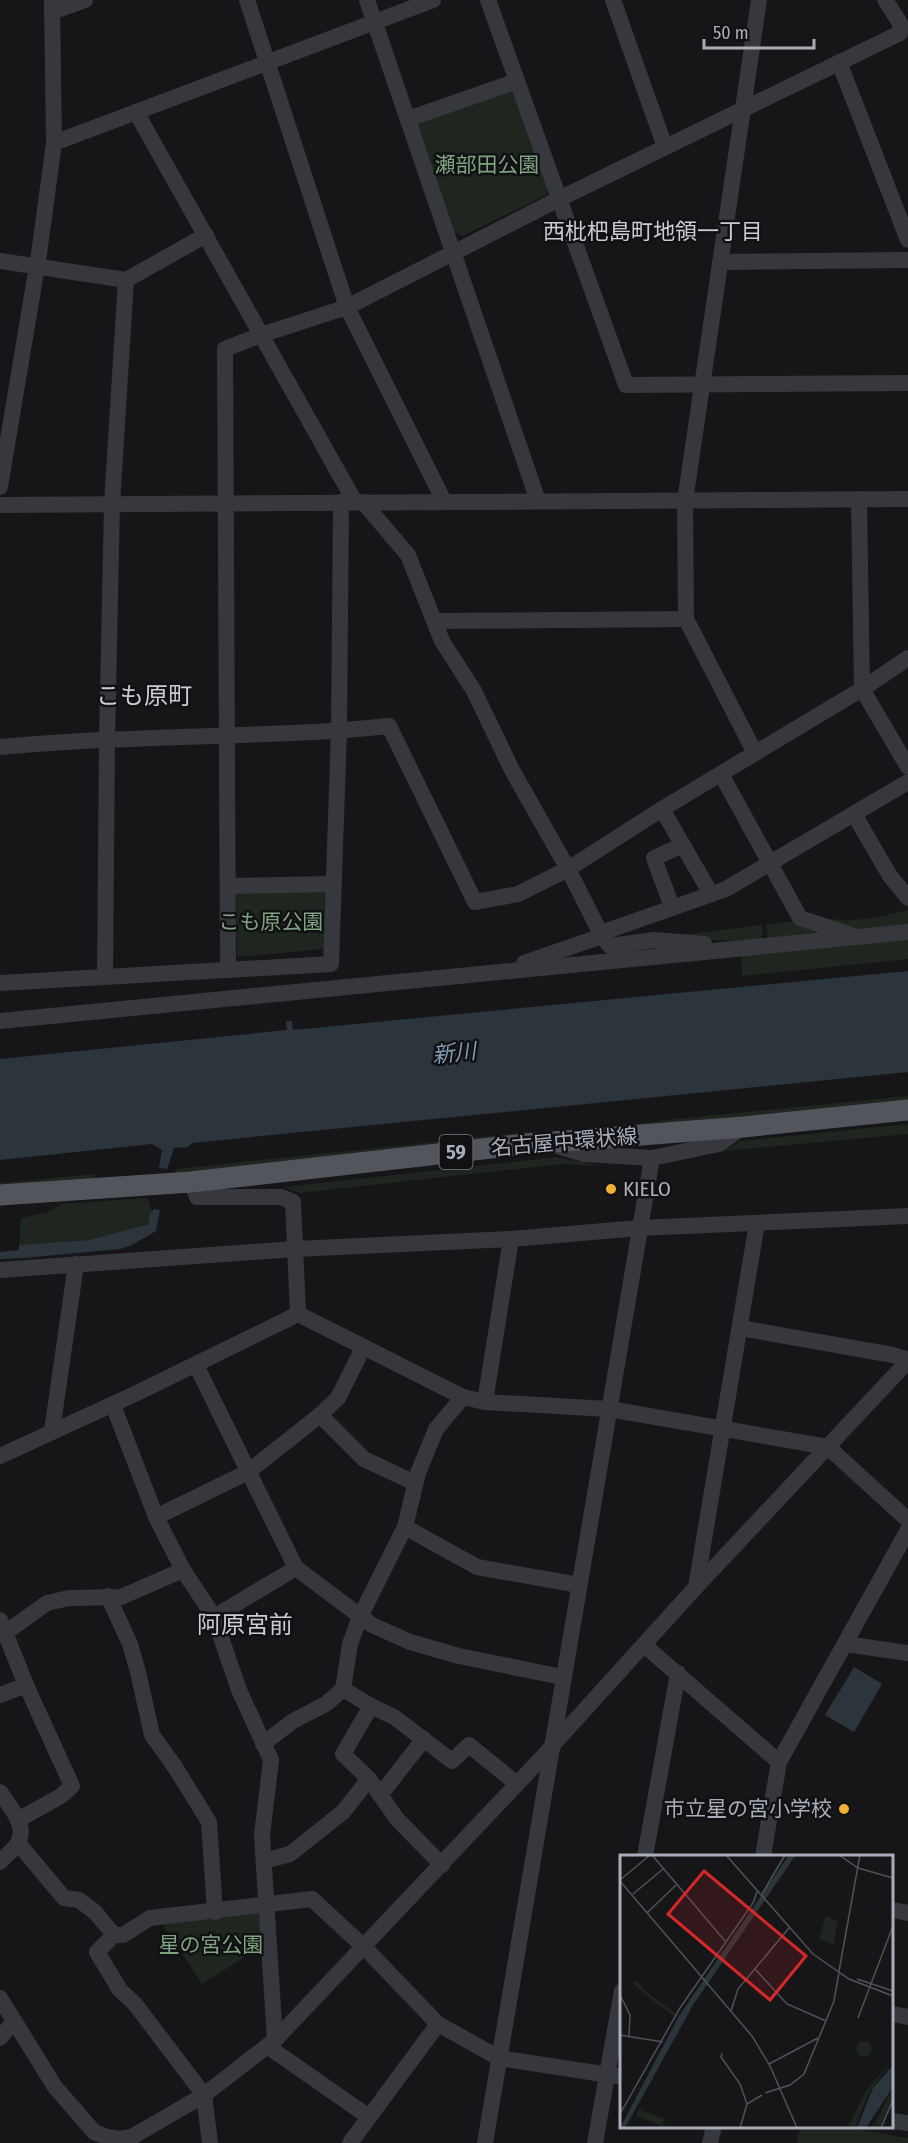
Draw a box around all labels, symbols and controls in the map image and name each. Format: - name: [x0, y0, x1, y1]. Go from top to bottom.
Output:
- scale bar: [704, 12, 814, 50]
- text: 50 m: [713, 22, 749, 44]
- park label: 瀬部田公園: [435, 152, 540, 178]
- district label: 西枇杷島町地領一丁目: [543, 218, 763, 245]
- district label: こも原町: [96, 682, 192, 710]
- park label: こも原公園: [219, 909, 324, 935]
- water label: 新川: [431, 1037, 479, 1069]
- street label: 名古屋中環状線: [490, 1123, 638, 1161]
- road number: 59: [440, 1135, 472, 1169]
- place label: KIELO: [623, 1176, 671, 1202]
- marker: KIELO: [604, 1182, 618, 1196]
- district label: 阿原宮前: [197, 1611, 293, 1639]
- place label: 市立星の宮小学校: [664, 1796, 832, 1822]
- marker: 市立星の宮小学校: [837, 1802, 851, 1816]
- inset map: [620, 1855, 893, 2128]
- park label: 星の宮公園: [159, 1932, 264, 1958]

